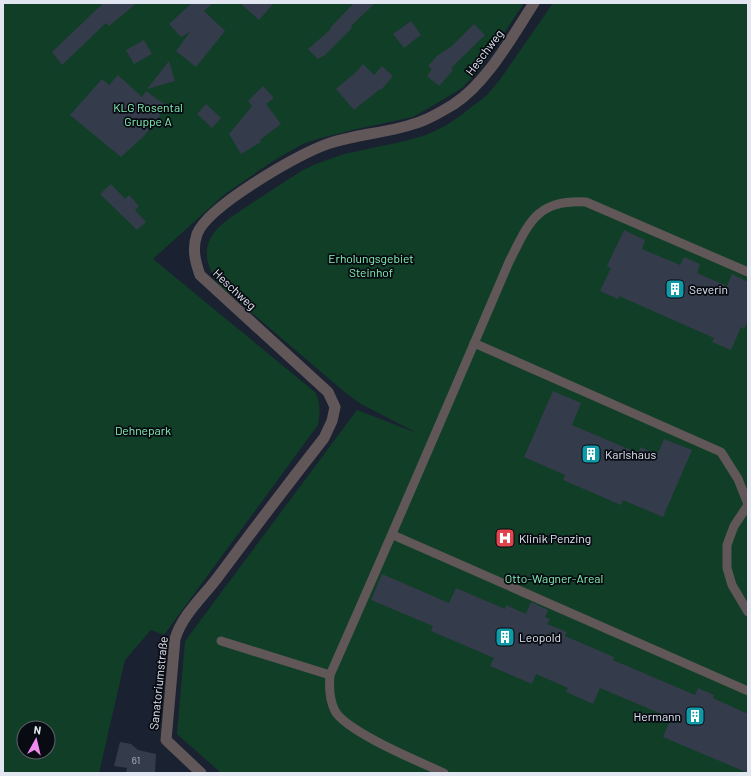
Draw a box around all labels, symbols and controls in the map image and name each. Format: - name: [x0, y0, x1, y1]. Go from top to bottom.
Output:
- street label: Heschweg: [462, 26, 506, 78]
- park label: KLG Rosental Gruppe A: [113, 100, 183, 128]
- park label: Erholungsgebiet Steinhof: [328, 251, 414, 279]
- street label: Heschweg: [211, 266, 259, 312]
- building icon: Severin: [664, 278, 686, 300]
- place label: Severin: [689, 282, 728, 296]
- park label: Dehnepark: [115, 423, 171, 437]
- building icon: Karlshaus: [580, 443, 602, 465]
- place label: Karlshaus: [605, 447, 656, 461]
- hospital icon: Klinik Penzing: [494, 527, 516, 549]
- place label: Klinik Penzing: [519, 531, 591, 545]
- park label: Otto-Wagner-Areal: [505, 571, 603, 585]
- building icon: Leopold: [494, 626, 516, 648]
- place label: Leopold: [519, 630, 561, 644]
- street label: Sanatoriumstraße: [146, 636, 170, 730]
- building icon: Hermann: [684, 705, 706, 727]
- place label: Hermann: [633, 709, 681, 723]
- north arrow: [16, 720, 56, 760]
- text: N: [33, 723, 42, 737]
- house number: 61: [132, 754, 140, 766]

